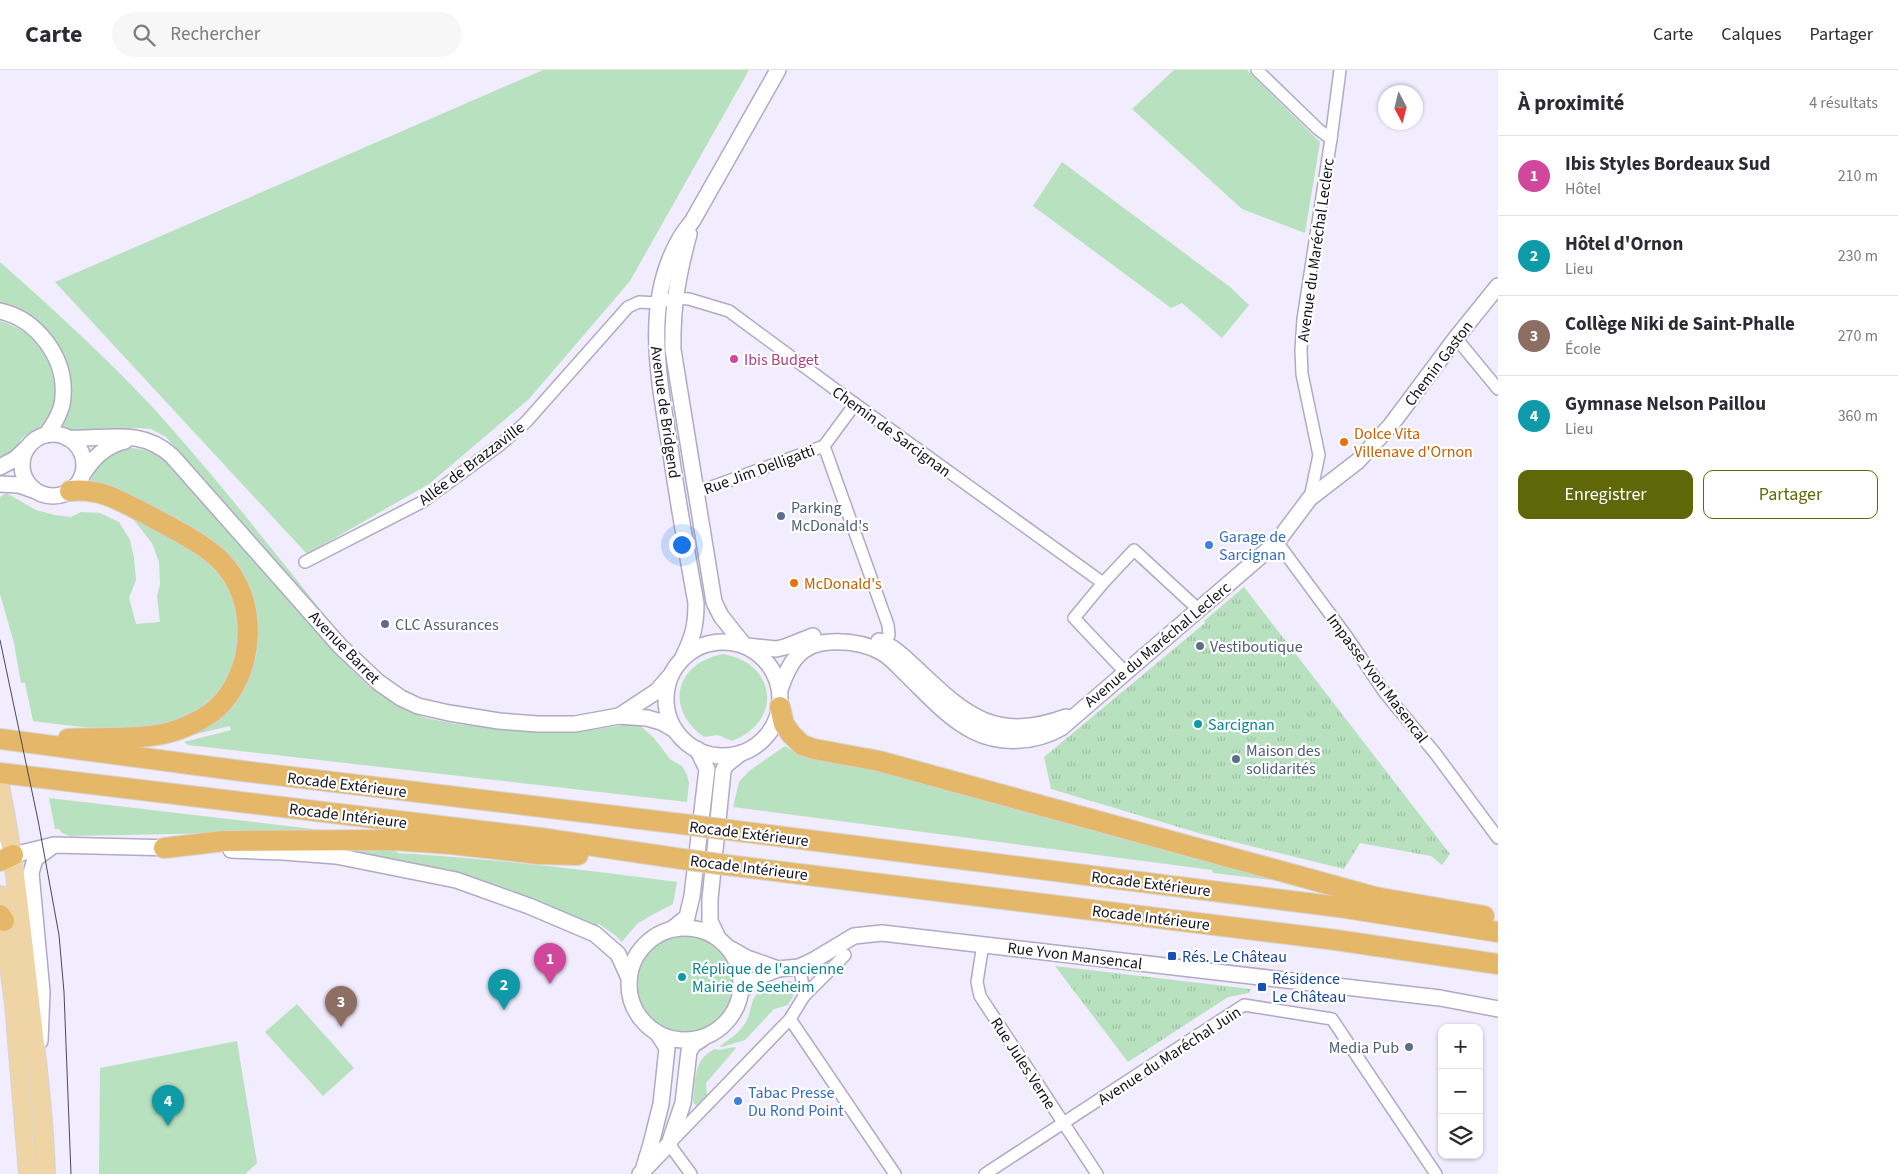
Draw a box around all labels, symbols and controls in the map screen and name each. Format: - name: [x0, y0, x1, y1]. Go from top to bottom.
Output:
- search box: [112, 12, 462, 57]
- text: Carte: [25, 17, 82, 52]
- icon: search: [130, 21, 158, 49]
- text: Rechercher: [170, 21, 260, 48]
- text: Carte: [1653, 22, 1693, 47]
- text: Calques: [1721, 22, 1781, 47]
- text: Partager: [1809, 22, 1873, 47]
- north arrow: [1378, 85, 1423, 130]
- text: À proximité: [1518, 88, 1624, 118]
- text: 4 résultats: [1809, 92, 1878, 114]
- text: Ibis Styles Bordeaux Sud: [1565, 151, 1770, 178]
- street label: Avenue du Maréchal Leclerc: [1292, 157, 1340, 343]
- text: 1: [1530, 165, 1538, 187]
- text: 210 m: [1838, 165, 1878, 187]
- text: Hôtel: [1565, 178, 1601, 200]
- text: Hôtel d'Ornon: [1565, 231, 1683, 258]
- text: 2: [1530, 245, 1538, 267]
- text: 230 m: [1838, 245, 1878, 267]
- text: Lieu: [1565, 258, 1593, 280]
- text: Collège Niki de Saint-Phalle: [1565, 311, 1795, 338]
- street label: Chemin Gaston: [1399, 316, 1478, 411]
- text: 3: [1530, 325, 1538, 347]
- text: 270 m: [1838, 325, 1878, 347]
- text: École: [1565, 338, 1601, 360]
- street label: Avenue de Bridgend: [645, 344, 685, 480]
- place label: Ibis Budget: [744, 349, 820, 371]
- marker: Ibis Budget: [728, 353, 740, 365]
- street label: Chemin de Sarcignan: [828, 381, 955, 482]
- text: Gymnase Nelson Paillou: [1565, 391, 1766, 418]
- text: 4: [1530, 405, 1538, 427]
- text: 360 m: [1838, 405, 1878, 427]
- street label: Allée de Brazzaville: [414, 417, 529, 511]
- text: Lieu: [1565, 418, 1593, 440]
- place label: Dolce Vita Villenave d'Ornon: [1354, 423, 1473, 463]
- marker: Dolce Vita Villenave d'Ornon: [1338, 436, 1350, 448]
- street label: Rue Jim Delligatti: [701, 440, 818, 500]
- button: Enregistrer: [1518, 470, 1693, 519]
- button: Partager: [1703, 470, 1878, 519]
- place label: Parking McDonald's: [791, 497, 869, 537]
- marker: Parking McDonald's: [775, 510, 787, 522]
- place label: Garage de Sarcignan: [1219, 526, 1286, 566]
- your location: [669, 532, 695, 558]
- marker: Garage de Sarcignan: [1203, 539, 1215, 551]
- place label: McDonald's: [804, 573, 882, 595]
- marker: McDonald's: [788, 577, 800, 589]
- street label: Avenue du Maréchal Leclerc: [1080, 577, 1236, 713]
- street label: Avenue Barret: [304, 606, 385, 690]
- street label: Impasse Yvon Masencal: [1321, 609, 1433, 748]
- place label: CLC Assurances: [395, 614, 499, 636]
- marker: CLC Assurances: [379, 618, 391, 630]
- place label: Vestiboutique: [1210, 636, 1303, 658]
- marker: Vestiboutique: [1194, 640, 1206, 652]
- place label: Sarcignan: [1208, 714, 1275, 736]
- marker: Sarcignan: [1192, 718, 1204, 730]
- place label: Maison des solidarités: [1246, 740, 1321, 780]
- marker: Maison des solidarités: [1230, 753, 1242, 765]
- street label: Rocade Extérieure: [286, 767, 408, 803]
- street label: Rocade Intérieure: [288, 798, 408, 834]
- street label: Rocade Extérieure: [688, 816, 810, 852]
- street label: Rocade Intérieure: [689, 850, 809, 886]
- street label: Rocade Extérieure: [1090, 866, 1212, 902]
- street label: Rocade Intérieure: [1091, 900, 1211, 936]
- street label: Rue Yvon Mansencal: [1006, 937, 1143, 975]
- pin: 1: [534, 943, 566, 984]
- place label: Rés. Le Château: [1182, 946, 1287, 968]
- marker: Rés. Le Château: [1166, 950, 1178, 962]
- place label: Réplique de l'ancienne Mairie de Seeheim: [692, 958, 844, 998]
- place label: Résidence Le Château: [1272, 968, 1346, 1008]
- pin: 2: [488, 969, 520, 1010]
- marker: Réplique de l'ancienne Mairie de Seeheim: [676, 971, 688, 983]
- marker: Résidence Le Château: [1256, 981, 1268, 993]
- pin: 3: [325, 986, 357, 1027]
- street label: Avenue du Maréchal Juin: [1094, 1001, 1245, 1110]
- street label: Rue Jules Verne: [985, 1013, 1061, 1114]
- map controls: [1438, 1024, 1483, 1159]
- button: +: [1438, 1024, 1483, 1069]
- place label: Media Pub: [1329, 1037, 1399, 1059]
- marker: Media Pub: [1403, 1041, 1415, 1053]
- button: −: [1438, 1069, 1483, 1114]
- place label: Tabac Presse Du Rond Point: [748, 1082, 844, 1122]
- pin: 4: [152, 1085, 184, 1126]
- marker: Tabac Presse Du Rond Point: [732, 1095, 744, 1107]
- button: layers: [1438, 1114, 1483, 1159]

